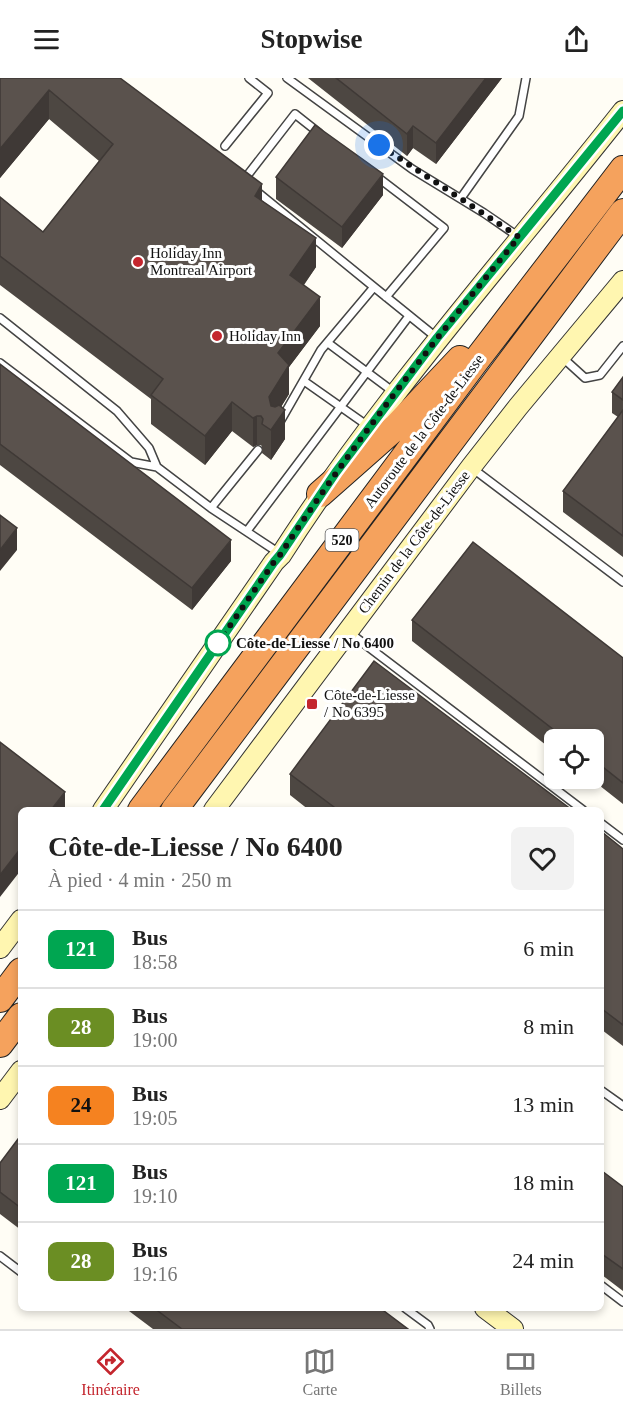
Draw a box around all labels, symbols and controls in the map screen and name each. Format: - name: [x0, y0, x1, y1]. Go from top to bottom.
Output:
- icon: menu: [30, 23, 63, 56]
- icon: share: [560, 23, 593, 56]
- text: Stopwise: [260, 24, 363, 54]
- your location: [364, 130, 394, 160]
- place label: Holiday Inn Montreal Airport: [150, 245, 253, 278]
- marker: Holiday Inn Montreal Airport: [131, 255, 145, 269]
- place label: Holiday Inn: [229, 328, 302, 344]
- marker: Holiday Inn: [210, 329, 224, 343]
- street label: Autoroute de la Côte-de-Liesse: [361, 351, 487, 511]
- street label: Chemin de la Côte-de-Liesse: [355, 467, 473, 617]
- road number: 520: [326, 529, 358, 551]
- marker: Côte-de-Liesse / No 6400: [205, 630, 231, 656]
- place label: Côte-de-Liesse / No 6400: [236, 635, 394, 651]
- place label: Côte-de-Liesse / No 6395: [324, 687, 415, 720]
- marker: Côte-de-Liesse / No 6395: [305, 697, 319, 711]
- map controls: [544, 729, 604, 789]
- button: locate: [544, 729, 604, 789]
- button: heart: [511, 827, 574, 890]
- text: Côte-de-Liesse / No 6400: [48, 831, 343, 862]
- text: À pied · 4 min · 250 m: [48, 869, 232, 891]
- text: Bus: [132, 925, 167, 950]
- text: 6 min: [523, 936, 574, 961]
- text: 121: [65, 937, 97, 961]
- text: 18:58: [132, 951, 178, 973]
- text: Bus: [132, 1003, 167, 1028]
- text: 8 min: [523, 1014, 574, 1039]
- text: 28: [71, 1015, 92, 1039]
- text: 19:00: [132, 1029, 178, 1051]
- text: Bus: [132, 1081, 167, 1106]
- text: 13 min: [512, 1092, 574, 1117]
- text: 24: [71, 1093, 92, 1117]
- text: 19:05: [132, 1107, 178, 1129]
- text: Bus: [132, 1159, 167, 1184]
- text: 18 min: [512, 1170, 574, 1195]
- text: 121: [65, 1171, 97, 1195]
- text: 19:10: [132, 1185, 178, 1207]
- text: Bus: [132, 1237, 167, 1262]
- text: 24 min: [512, 1248, 574, 1273]
- text: 28: [71, 1249, 92, 1273]
- text: 19:16: [132, 1263, 178, 1285]
- tab: Itinéraire: [81, 1345, 140, 1399]
- tab: Carte: [303, 1345, 337, 1399]
- tab: Billets: [500, 1345, 542, 1399]

